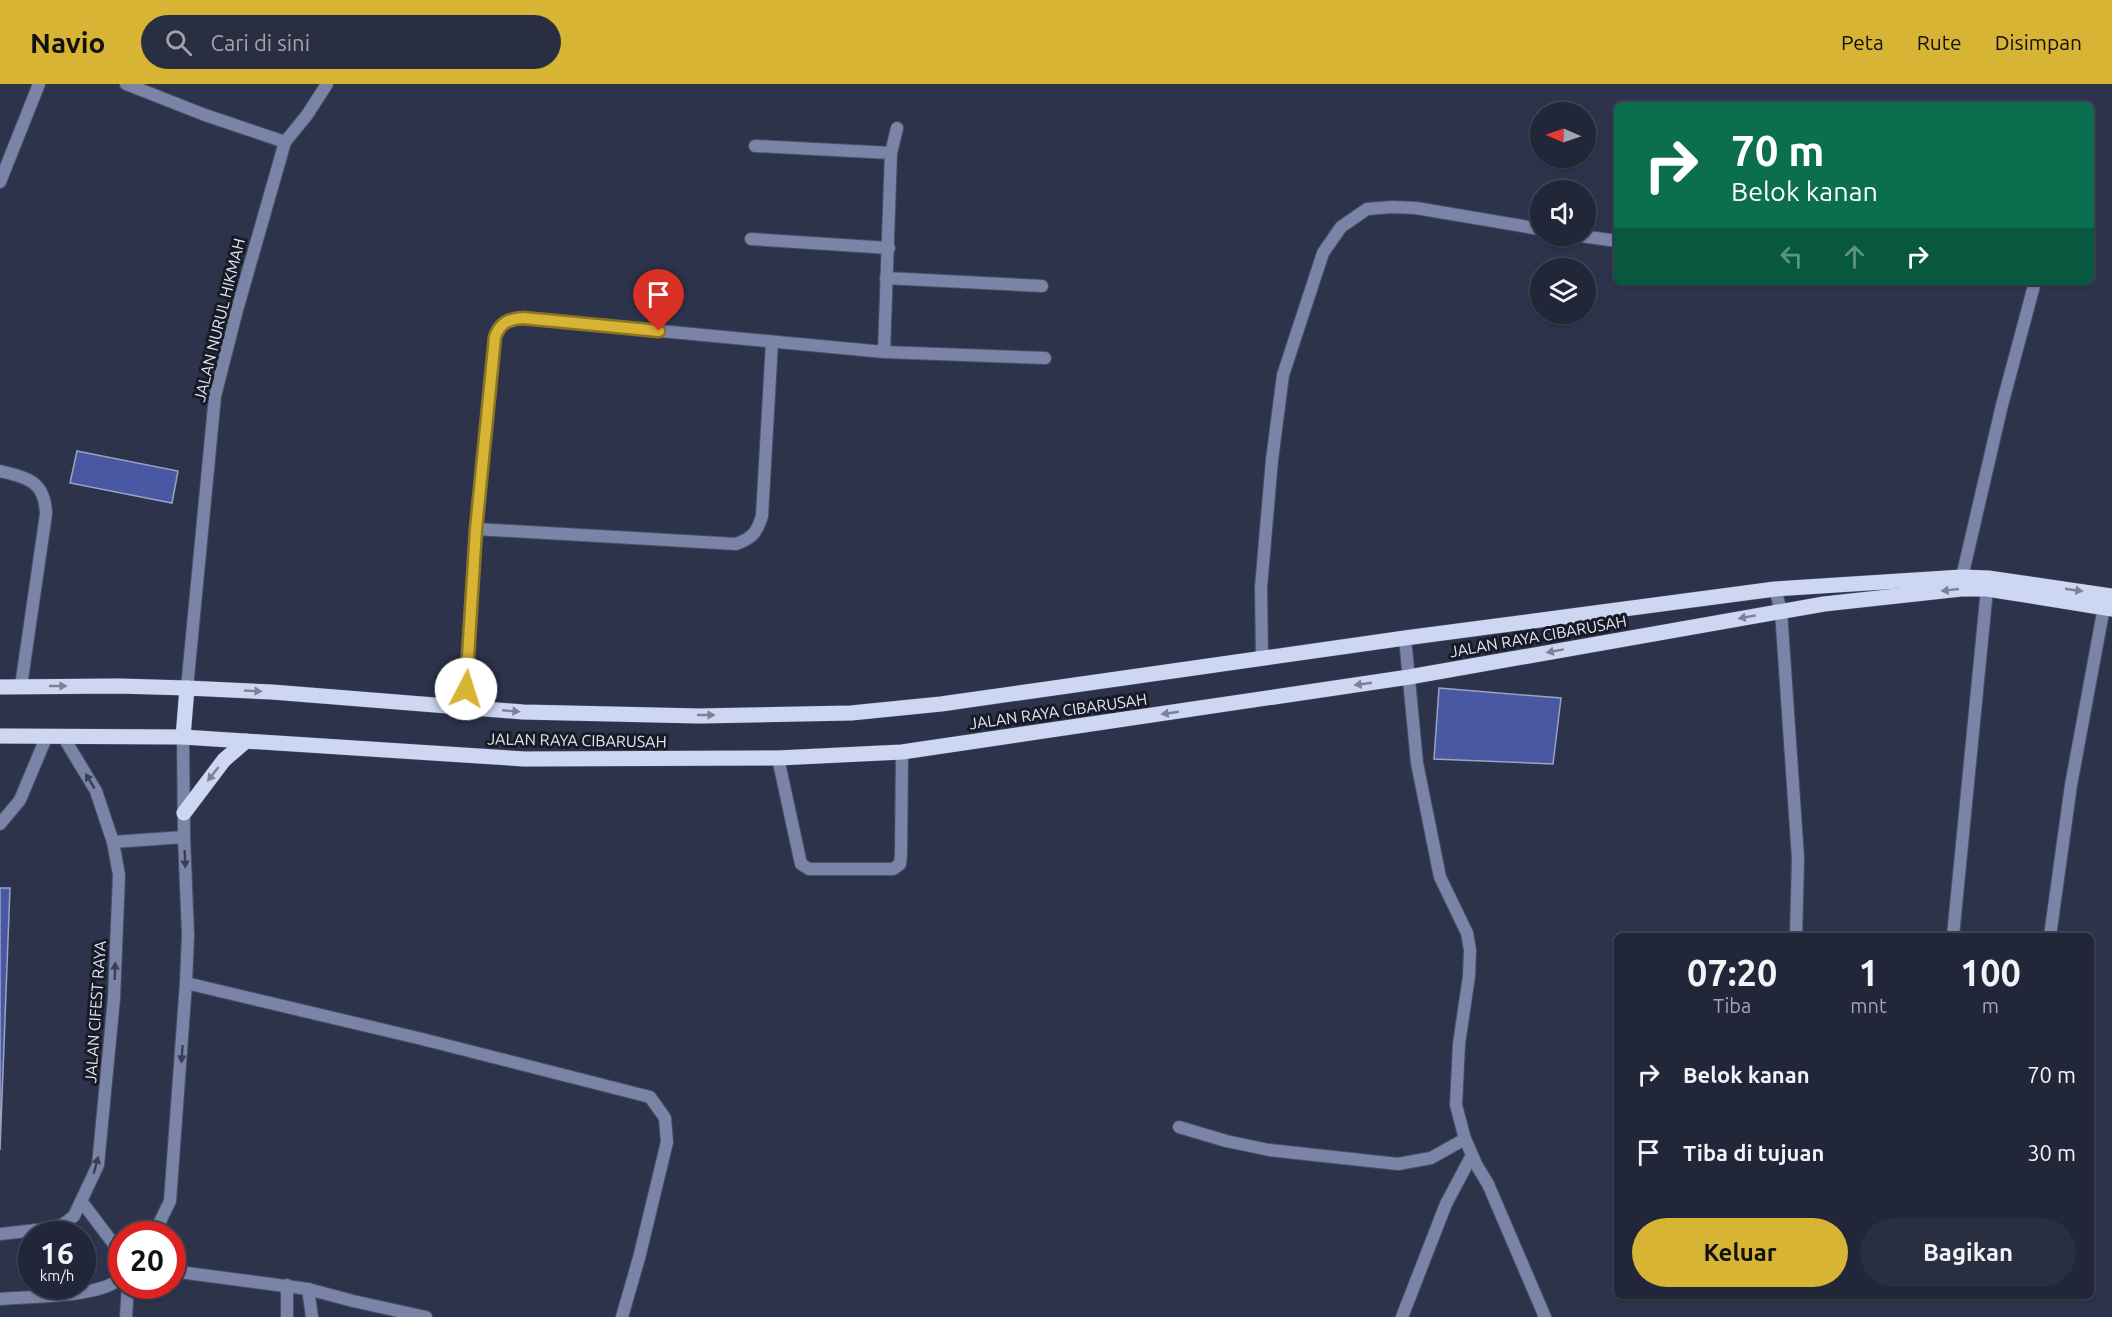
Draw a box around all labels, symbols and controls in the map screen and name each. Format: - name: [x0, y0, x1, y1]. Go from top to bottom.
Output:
- search box: [141, 15, 561, 69]
- icon: search: [162, 26, 195, 59]
- text: Navio: [30, 27, 105, 58]
- text: Cari di sini: [210, 30, 310, 55]
- text: Peta: [1841, 30, 1884, 54]
- text: Rute: [1917, 30, 1962, 54]
- text: Disimpan: [1995, 30, 2082, 54]
- north arrow: [1530, 102, 1596, 168]
- map controls: [1530, 102, 1596, 324]
- icon: right: [1632, 126, 1710, 204]
- text: 70 m: [1731, 127, 1825, 174]
- text: Belok kanan: [1731, 176, 1878, 206]
- button: sound: [1530, 180, 1596, 246]
- street label: JALAN NURUL HIKMAH: [190, 236, 248, 404]
- icon: left: [1775, 240, 1808, 273]
- icon: ahead: [1838, 240, 1871, 273]
- icon: right: [1901, 240, 1934, 273]
- button: layers: [1530, 258, 1596, 324]
- pin: [633, 269, 684, 331]
- icon: arrive: [642, 278, 675, 311]
- one-way arrow: [1941, 585, 1960, 595]
- one-way arrow: [2065, 586, 2084, 595]
- street label: JALAN RAYA CIBARUSAH: [1448, 612, 1628, 660]
- one-way arrow: [1737, 613, 1756, 622]
- one-way arrow: [1545, 647, 1564, 656]
- position arrow: [434, 657, 498, 721]
- one-way arrow: [1353, 680, 1372, 689]
- one-way arrow: [49, 681, 68, 691]
- one-way arrow: [244, 687, 263, 696]
- street label: JALAN RAYA CIBARUSAH: [968, 690, 1148, 732]
- one-way arrow: [501, 706, 520, 715]
- one-way arrow: [1160, 708, 1179, 717]
- one-way arrow: [696, 710, 715, 720]
- street label: JALAN RAYA CIBARUSAH: [487, 729, 667, 751]
- one-way arrow: [207, 767, 219, 782]
- one-way arrow: [85, 773, 96, 789]
- one-way arrow: [180, 849, 189, 868]
- street label: JALAN CIFEST RAYA: [81, 940, 109, 1084]
- text: 07:20: [1687, 952, 1777, 993]
- text: 1: [1858, 952, 1879, 993]
- text: 100: [1960, 952, 2021, 993]
- one-way arrow: [111, 962, 120, 981]
- text: Tiba: [1713, 994, 1751, 1017]
- text: mnt: [1850, 994, 1887, 1017]
- text: m: [1982, 994, 1999, 1017]
- one-way arrow: [177, 1044, 186, 1063]
- icon: right: [1632, 1058, 1665, 1091]
- text: Belok kanan: [1683, 1062, 1810, 1087]
- text: 70 m: [2027, 1062, 2076, 1087]
- icon: arrive: [1632, 1136, 1665, 1169]
- text: Tiba di tujuan: [1683, 1140, 1824, 1165]
- text: 30 m: [2027, 1140, 2076, 1165]
- one-way arrow: [92, 1156, 102, 1174]
- button: Keluar: [1632, 1218, 1848, 1287]
- button: Bagikan: [1860, 1218, 2076, 1287]
- speed limit sign: 20: [108, 1221, 186, 1299]
- text: 16: [40, 1236, 74, 1270]
- text: km/h: [40, 1267, 74, 1284]

